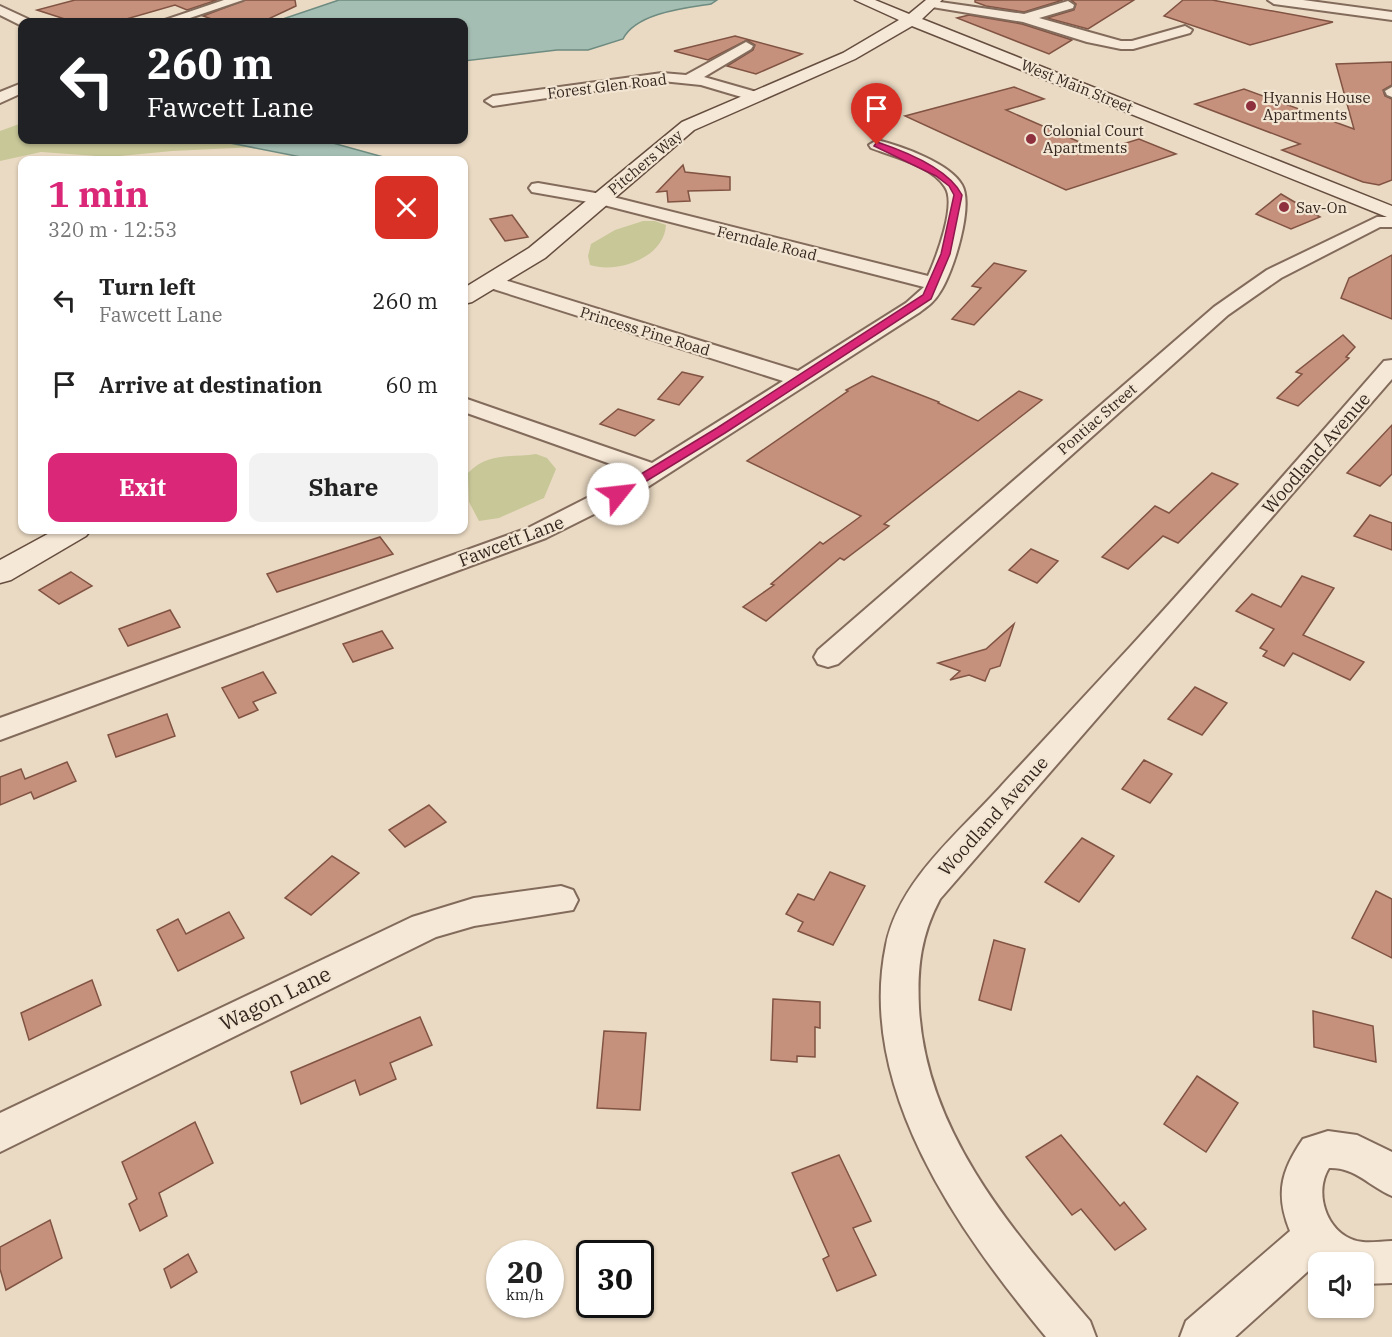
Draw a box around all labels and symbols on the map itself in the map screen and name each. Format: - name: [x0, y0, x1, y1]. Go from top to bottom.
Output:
- street label: West Main Street: [1018, 55, 1136, 117]
- street label: Forest Glen Road: [546, 69, 668, 103]
- pin: [851, 83, 902, 145]
- place label: Hyannis House Apartments: [1263, 88, 1370, 124]
- marker: Hyannis House Apartments: [1244, 99, 1258, 113]
- place label: Colonial Court Apartments: [1043, 121, 1144, 157]
- street label: Pitchers Way: [604, 125, 686, 199]
- marker: Colonial Court Apartments: [1024, 132, 1038, 146]
- place label: Sav-On: [1296, 198, 1348, 217]
- marker: Sav-On: [1277, 200, 1291, 214]
- street label: Ferndale Road: [715, 221, 819, 265]
- street label: Princess Pine Road: [578, 302, 712, 360]
- street label: Pontiac Street: [1054, 379, 1140, 459]
- street label: Woodland Avenue: [1257, 388, 1375, 518]
- position arrow: [586, 462, 650, 526]
- street label: Fawcett Lane: [455, 510, 567, 572]
- street label: Woodland Avenue: [933, 751, 1053, 881]
- street label: Wagon Lane: [215, 959, 335, 1037]
- speed limit sign: 30: [576, 1240, 654, 1318]

